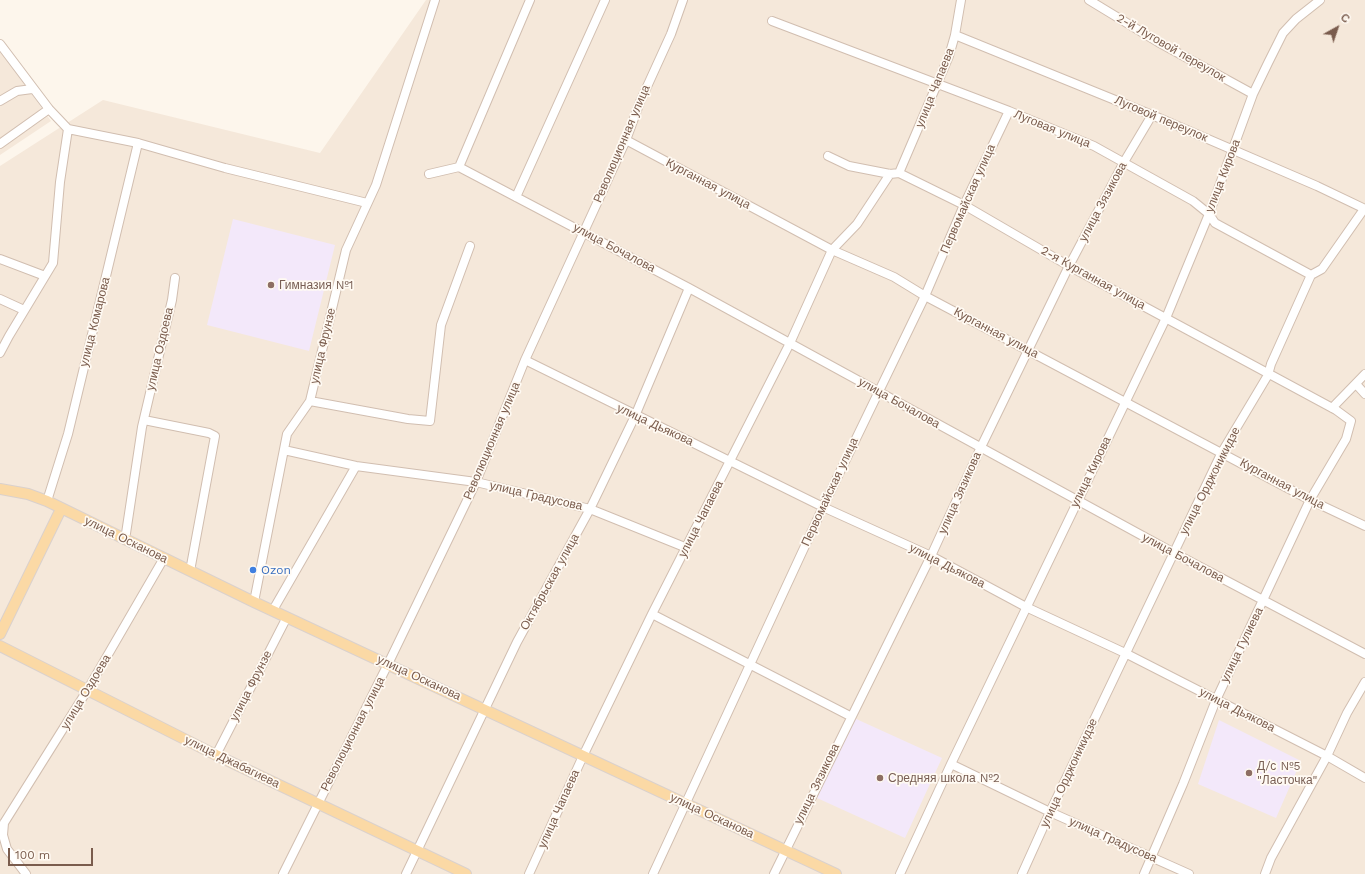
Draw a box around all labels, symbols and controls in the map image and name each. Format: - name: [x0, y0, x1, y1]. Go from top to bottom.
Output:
- north arrow: [1317, 8, 1357, 48]
- street label: 2-й Луговой переулок: [1114, 11, 1228, 85]
- text: С: [1338, 11, 1352, 26]
- street label: улица Чапаева: [912, 46, 958, 130]
- street label: Революционная улица: [591, 83, 653, 205]
- street label: Луговой переулок: [1112, 93, 1210, 145]
- street label: Луговая улица: [1012, 107, 1092, 151]
- street label: улица Кирова: [1202, 137, 1244, 215]
- street label: Первомайская улица: [937, 142, 999, 256]
- street label: Курганная улица: [663, 156, 753, 212]
- street label: улица Зязикова: [1076, 160, 1130, 244]
- street label: улица Бочалова: [570, 220, 658, 276]
- street label: 2-я Курганная улица: [1038, 243, 1148, 313]
- street label: улица Комарова: [77, 276, 113, 368]
- place label: Гимназия №1: [279, 278, 354, 292]
- marker: Гимназия №1: [266, 280, 276, 290]
- street label: Курганная улица: [951, 305, 1041, 361]
- street label: улица Оздоева: [143, 306, 177, 392]
- street label: улица Фрунзе: [307, 307, 339, 385]
- street label: улица Бочалова: [856, 375, 942, 431]
- street label: Революционная улица: [461, 380, 523, 502]
- street label: улица Дьякова: [614, 401, 696, 449]
- street label: улица Орджоникидзе: [1177, 425, 1243, 537]
- street label: улица Кирова: [1068, 434, 1114, 510]
- street label: Первомайская улица: [798, 435, 862, 549]
- street label: улица Зязикова: [936, 450, 984, 536]
- street label: Курганная улица: [1237, 456, 1327, 512]
- street label: улица Градусова: [488, 478, 584, 514]
- street label: улица Чапаева: [675, 478, 727, 560]
- street label: улица Осканова: [82, 514, 170, 566]
- street label: улица Бочалова: [1139, 530, 1227, 586]
- street label: Октябрьская улица: [517, 531, 583, 633]
- street label: улица Дьякова: [907, 541, 987, 591]
- place label: Ozon: [261, 563, 291, 577]
- marker: Ozon: [248, 565, 258, 575]
- street label: улица Гулиева: [1218, 605, 1266, 685]
- street label: улица Фрунзе: [227, 648, 275, 724]
- street label: улица Оздоева: [58, 652, 114, 732]
- street label: улица Осканова: [375, 652, 463, 704]
- street label: Революционная улица: [318, 674, 388, 794]
- street label: улица Дьякова: [1197, 685, 1277, 735]
- street label: улица Орджоникидзе: [1037, 716, 1101, 830]
- street label: улица Джабагиева: [182, 733, 282, 791]
- street label: улица Зязикова: [791, 741, 843, 827]
- place label: Д/с №5 "Ласточка": [1257, 759, 1317, 787]
- street label: улица Чапаева: [535, 767, 583, 851]
- marker: Д/с №5 "Ласточка": [1244, 768, 1254, 778]
- place label: Средняя школа №2: [888, 771, 1000, 785]
- marker: Средняя школа №2: [875, 773, 885, 783]
- street label: улица Осканова: [668, 790, 756, 842]
- street label: улица Градусова: [1067, 814, 1159, 866]
- scale bar: [10, 840, 95, 866]
- text: 100 m: [15, 848, 50, 862]

